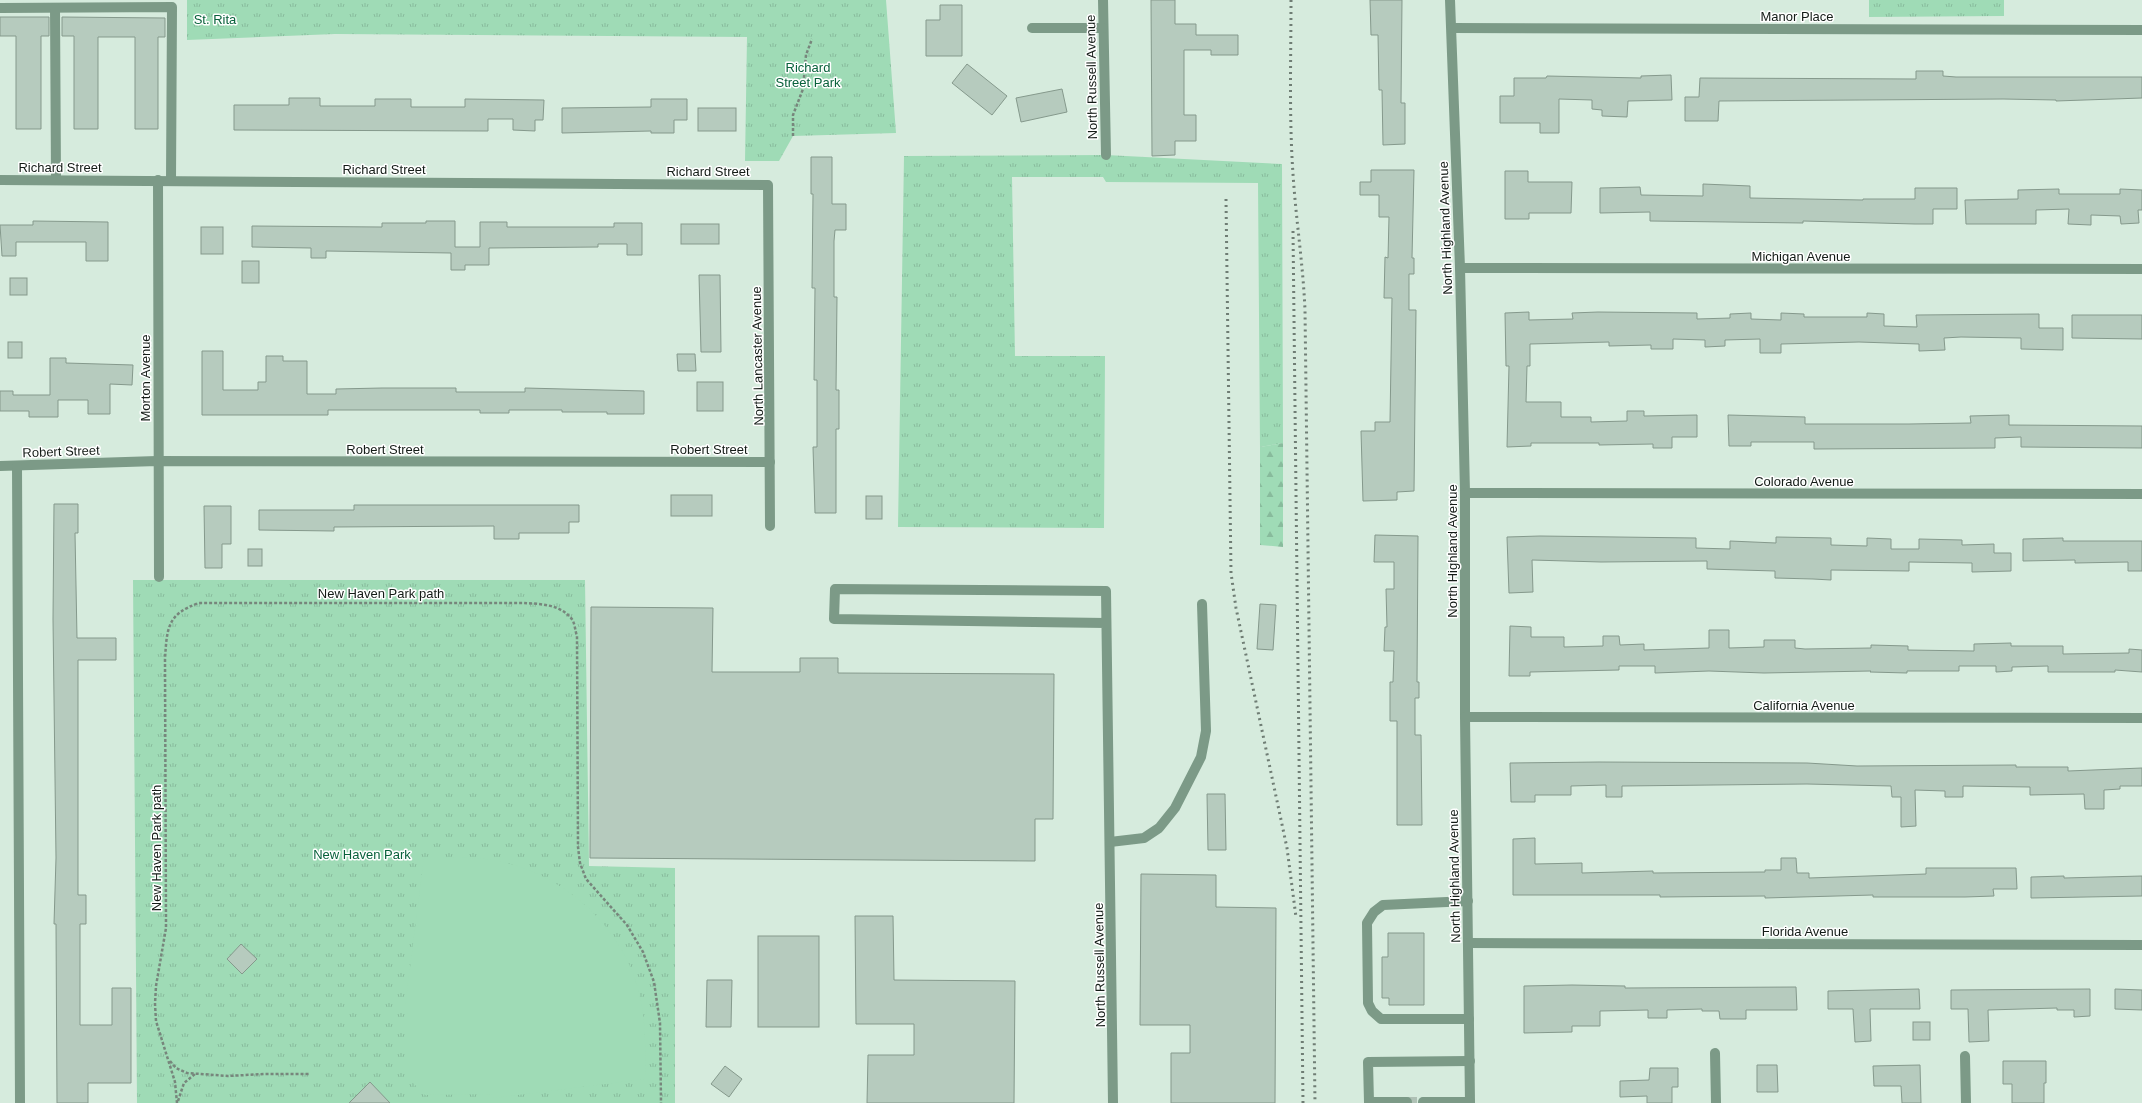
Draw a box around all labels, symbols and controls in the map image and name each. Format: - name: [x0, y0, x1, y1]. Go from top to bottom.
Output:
- street label: Manor Place: [1761, 9, 1833, 24]
- park label: St. Rita: [194, 12, 237, 27]
- street label: North Russell Avenue: [1083, 14, 1100, 140]
- park label: Richard Street Park: [775, 60, 841, 90]
- street label: Richard Street: [18, 160, 102, 175]
- street label: North Highland Avenue: [1436, 161, 1455, 295]
- street label: Richard Street: [342, 162, 426, 177]
- street label: Richard Street: [666, 164, 750, 179]
- street label: Michigan Avenue: [1752, 249, 1850, 264]
- street label: North Lancaster Avenue: [749, 286, 766, 426]
- street label: Morton Avenue: [138, 334, 153, 422]
- street label: Robert Street: [346, 442, 424, 457]
- street label: Robert Street: [670, 442, 748, 457]
- street label: Robert Street: [22, 443, 100, 460]
- street label: Colorado Avenue: [1754, 474, 1854, 489]
- street label: North Highland Avenue: [1445, 484, 1460, 618]
- street label: New Haven Park path: [318, 586, 444, 601]
- street label: California Avenue: [1753, 698, 1855, 713]
- street label: New Haven Park path: [149, 785, 164, 911]
- street label: North Highland Avenue: [1446, 809, 1463, 943]
- park label: New Haven Park: [313, 847, 411, 862]
- street label: North Russell Avenue: [1091, 902, 1108, 1028]
- street label: Florida Avenue: [1762, 924, 1848, 939]

